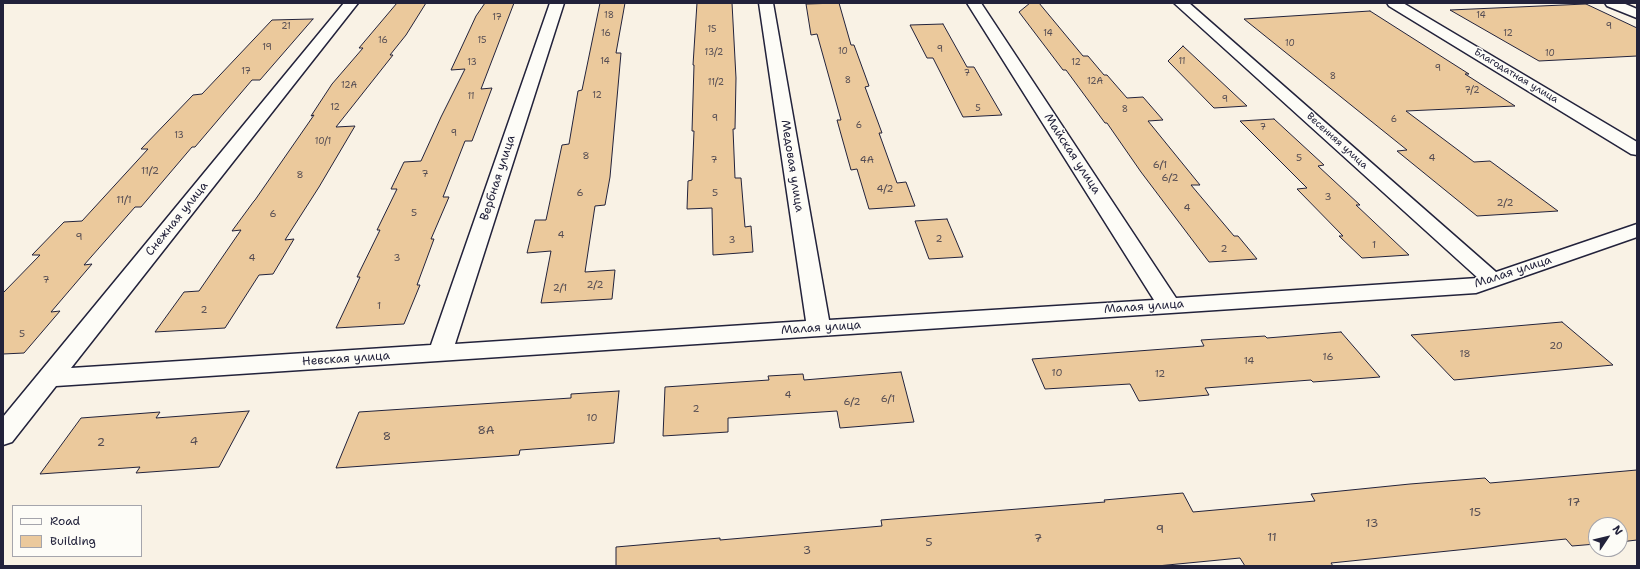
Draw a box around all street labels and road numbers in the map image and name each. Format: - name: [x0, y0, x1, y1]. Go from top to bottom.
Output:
- street label: Благодатная улица: [1472, 46, 1560, 106]
- street label: Весенняя улица: [1304, 110, 1370, 172]
- street label: Майская улица: [1041, 111, 1103, 197]
- street label: Медовая улица: [778, 119, 806, 213]
- street label: Вербная улица: [477, 133, 519, 223]
- street label: Снежная улица: [143, 179, 211, 259]
- street label: Малая улица: [1473, 253, 1553, 291]
- street label: Малая улица: [1103, 297, 1185, 317]
- street label: Малая улица: [780, 318, 862, 338]
- street label: Невская улица: [302, 349, 390, 369]

